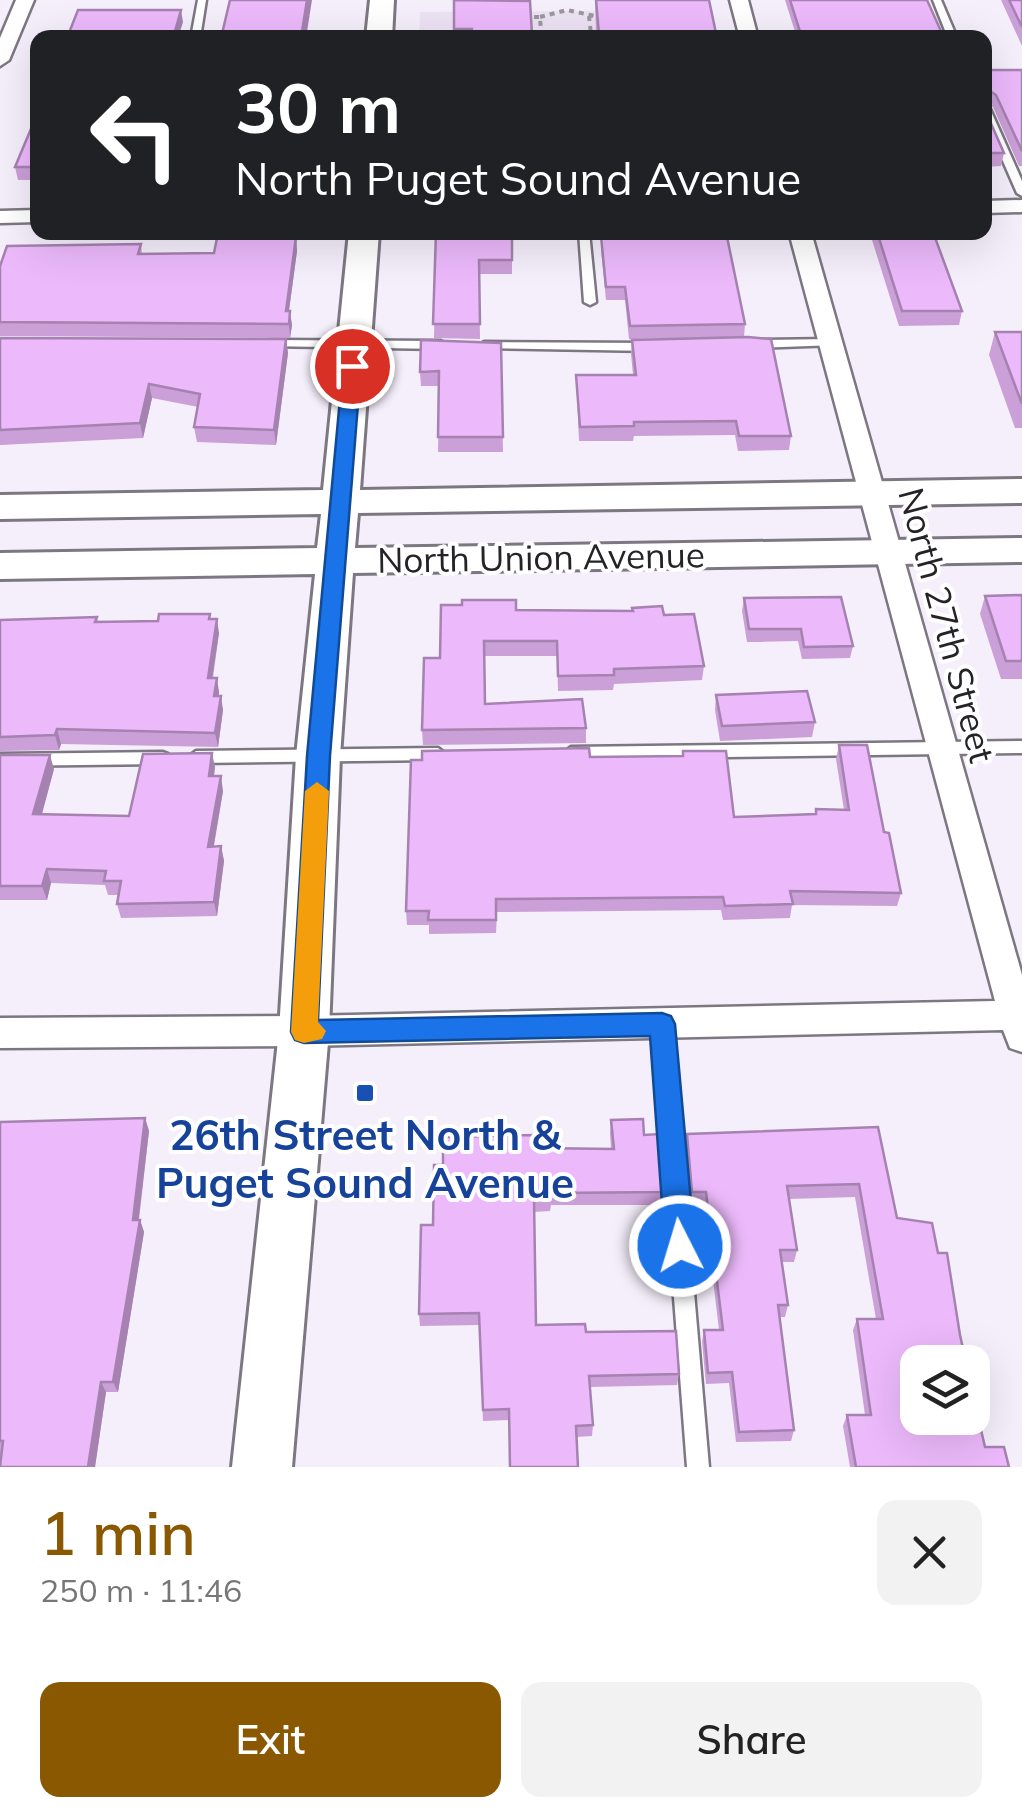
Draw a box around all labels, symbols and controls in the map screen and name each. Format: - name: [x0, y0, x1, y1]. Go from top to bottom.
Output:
- text: 30 m: [235, 63, 401, 151]
- icon: left: [70, 70, 200, 200]
- text: North Puget Sound Avenue: [235, 150, 801, 206]
- pin: [310, 324, 395, 409]
- icon: arrive: [325, 339, 380, 394]
- street label: North 27th Street: [889, 483, 1005, 767]
- street label: North Union Avenue: [377, 532, 705, 582]
- marker: 26th Street North & Puget Sound Avenue: [354, 1082, 376, 1104]
- place label: 26th Street North & Puget Sound Avenue: [156, 1108, 574, 1209]
- position arrow: [628, 1194, 732, 1298]
- map controls: [900, 1345, 990, 1435]
- button: layers: [900, 1345, 990, 1435]
- text: 1 min: [40, 1495, 196, 1570]
- button: close: [877, 1500, 982, 1605]
- text: 250 m · 11:46: [40, 1570, 242, 1610]
- button: Exit: [40, 1682, 501, 1797]
- button: Share: [521, 1682, 982, 1797]

